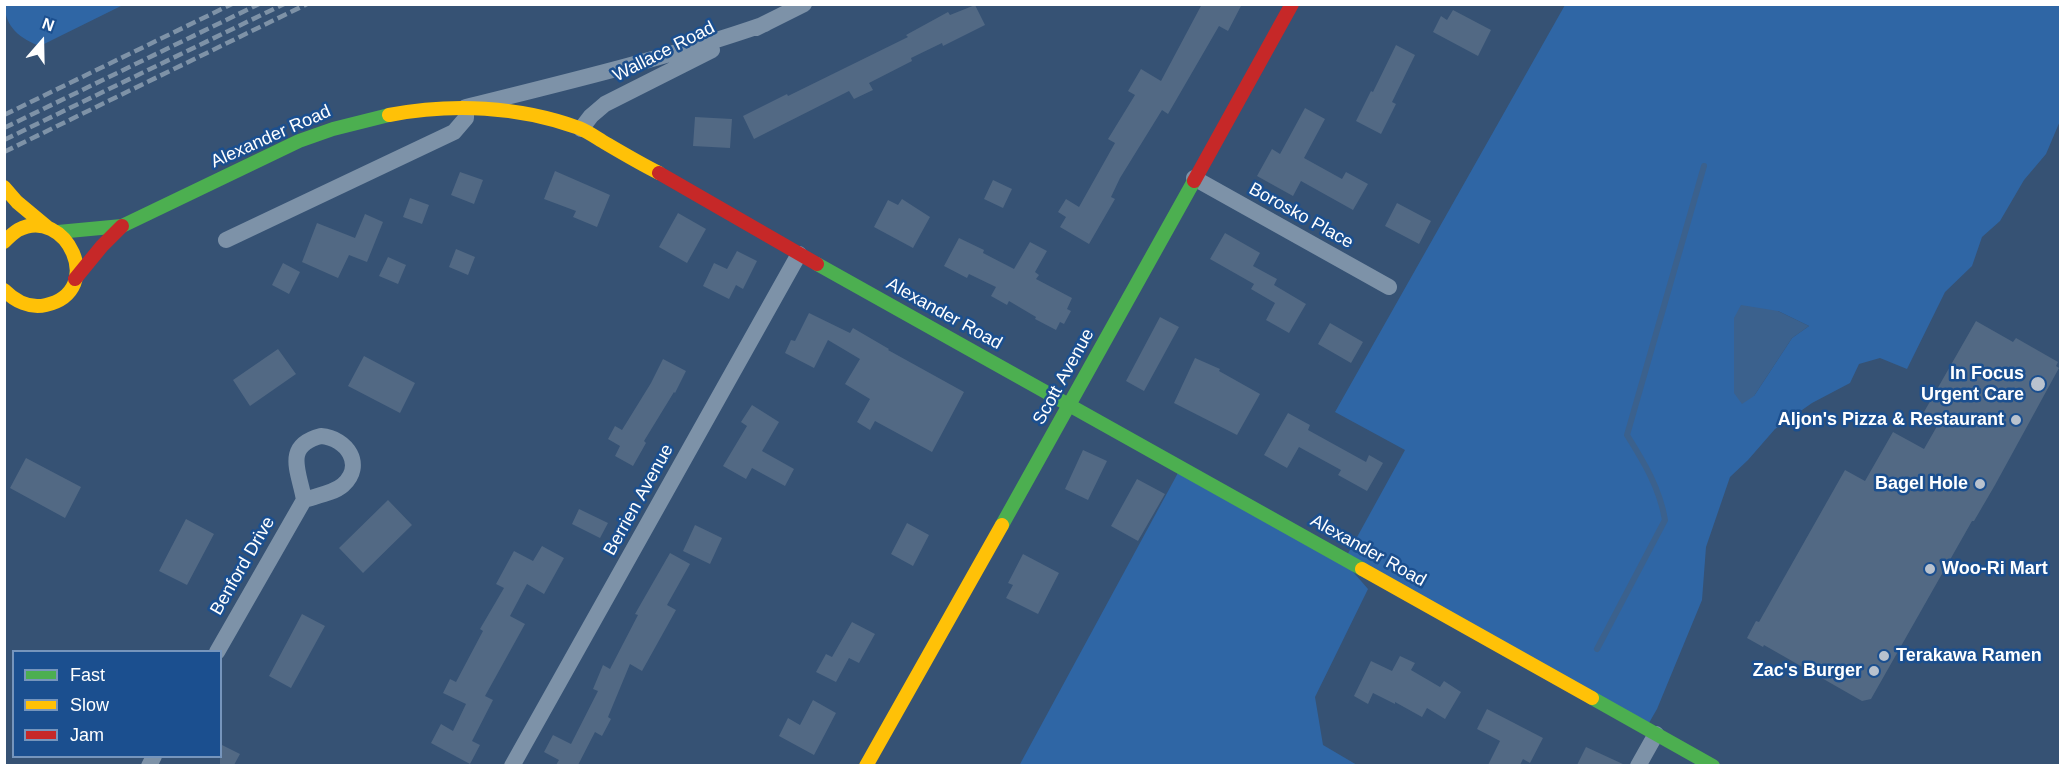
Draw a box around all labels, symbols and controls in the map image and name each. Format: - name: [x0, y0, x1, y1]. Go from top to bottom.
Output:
- north arrow: [12, 12, 72, 72]
- text: N: [40, 15, 57, 35]
- street label: Wallace Road: [609, 17, 719, 87]
- street label: Alexander Road: [208, 101, 334, 173]
- street label: Borosko Place: [1245, 178, 1357, 254]
- street label: Alexander Road: [882, 273, 1006, 355]
- street label: Scott Avenue: [1029, 325, 1099, 429]
- place label: In Focus Urgent Care: [1921, 363, 2024, 406]
- marker: In Focus Urgent Care: [2029, 375, 2047, 393]
- place label: Aljon's Pizza & Restaurant: [1778, 409, 2004, 431]
- marker: Aljon's Pizza & Restaurant: [2009, 413, 2023, 427]
- street label: Berrien Avenue: [600, 441, 678, 559]
- place label: Bagel Hole: [1875, 473, 1968, 495]
- marker: Bagel Hole: [1973, 477, 1987, 491]
- street label: Alexander Road: [1306, 510, 1430, 592]
- street label: Benford Drive: [206, 513, 280, 619]
- place label: Woo-Ri Mart: [1942, 558, 2048, 580]
- marker: Woo-Ri Mart: [1923, 562, 1937, 576]
- place label: Terakawa Ramen: [1896, 645, 2042, 667]
- marker: Terakawa Ramen: [1877, 649, 1891, 663]
- legend: [12, 650, 222, 758]
- place label: Zac's Burger: [1753, 660, 1862, 682]
- marker: Zac's Burger: [1867, 664, 1881, 678]
- text: Fast: [70, 665, 105, 685]
- text: Slow: [70, 695, 109, 715]
- text: Jam: [70, 725, 104, 745]

